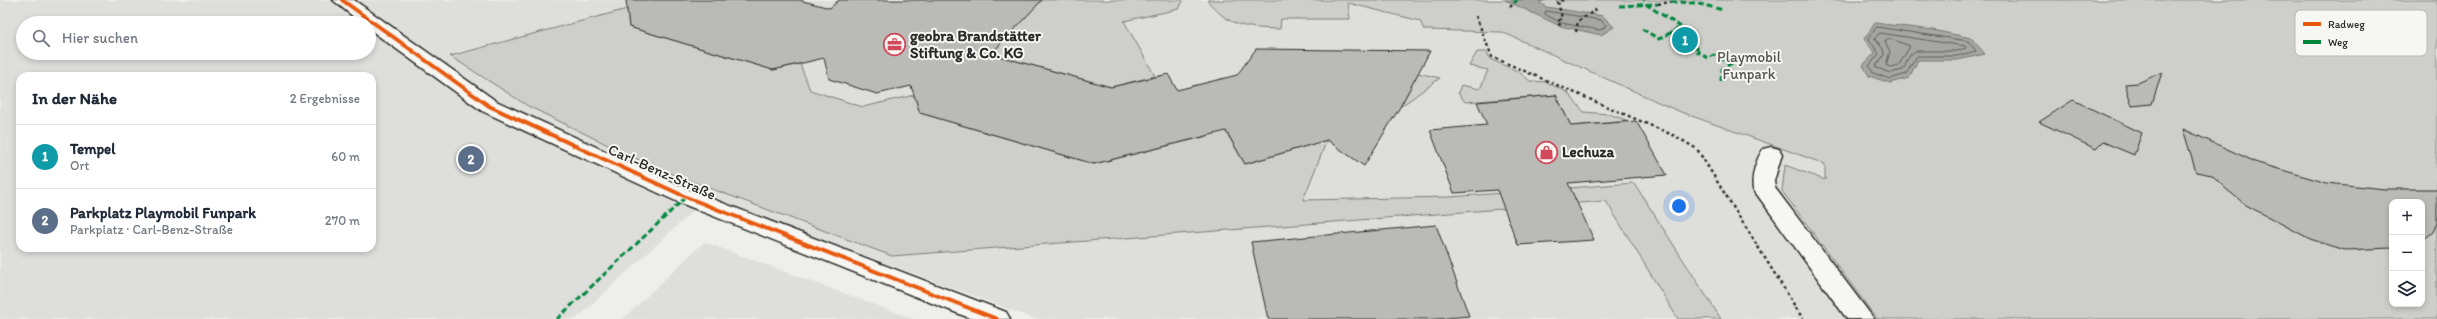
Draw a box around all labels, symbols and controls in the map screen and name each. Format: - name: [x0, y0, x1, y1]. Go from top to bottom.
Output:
- legend: [2295, 10, 2427, 56]
- search box: [16, 16, 376, 60]
- text: Radweg: [2328, 18, 2365, 31]
- pin: 1: [1672, 25, 1698, 55]
- icon: search: [30, 27, 52, 49]
- place label: geobra Brandstätter Stiftung & Co. KG: [910, 27, 1042, 63]
- text: Hier suchen: [62, 29, 138, 47]
- office icon: geobra Brandstätter Stiftung & Co. KG: [882, 32, 908, 58]
- text: Weg: [2328, 36, 2348, 49]
- park label: Playmobil Funpark: [1717, 48, 1782, 83]
- text: In der Nähe: [32, 88, 117, 108]
- text: 2 Ergebnisse: [290, 91, 360, 106]
- shop icon: Lechuza: [1533, 139, 1559, 165]
- text: Tempel: [70, 140, 115, 158]
- street label: Carl-Benz-Straße: [605, 140, 719, 204]
- place label: Lechuza: [1562, 143, 1615, 161]
- pin: 2: [458, 144, 484, 174]
- text: 1: [42, 149, 48, 164]
- text: 60 m: [331, 149, 360, 164]
- text: Ort: [70, 158, 89, 173]
- your location: [1669, 196, 1689, 216]
- map controls: [2389, 199, 2425, 307]
- button: +: [2389, 199, 2425, 235]
- text: Parkplatz Playmobil Funpark: [70, 204, 256, 222]
- text: 2: [42, 213, 48, 228]
- text: 270 m: [325, 213, 360, 228]
- text: Parkplatz · Carl-Benz-Straße: [70, 222, 233, 237]
- button: −: [2389, 235, 2425, 271]
- button: layers: [2389, 271, 2425, 307]

